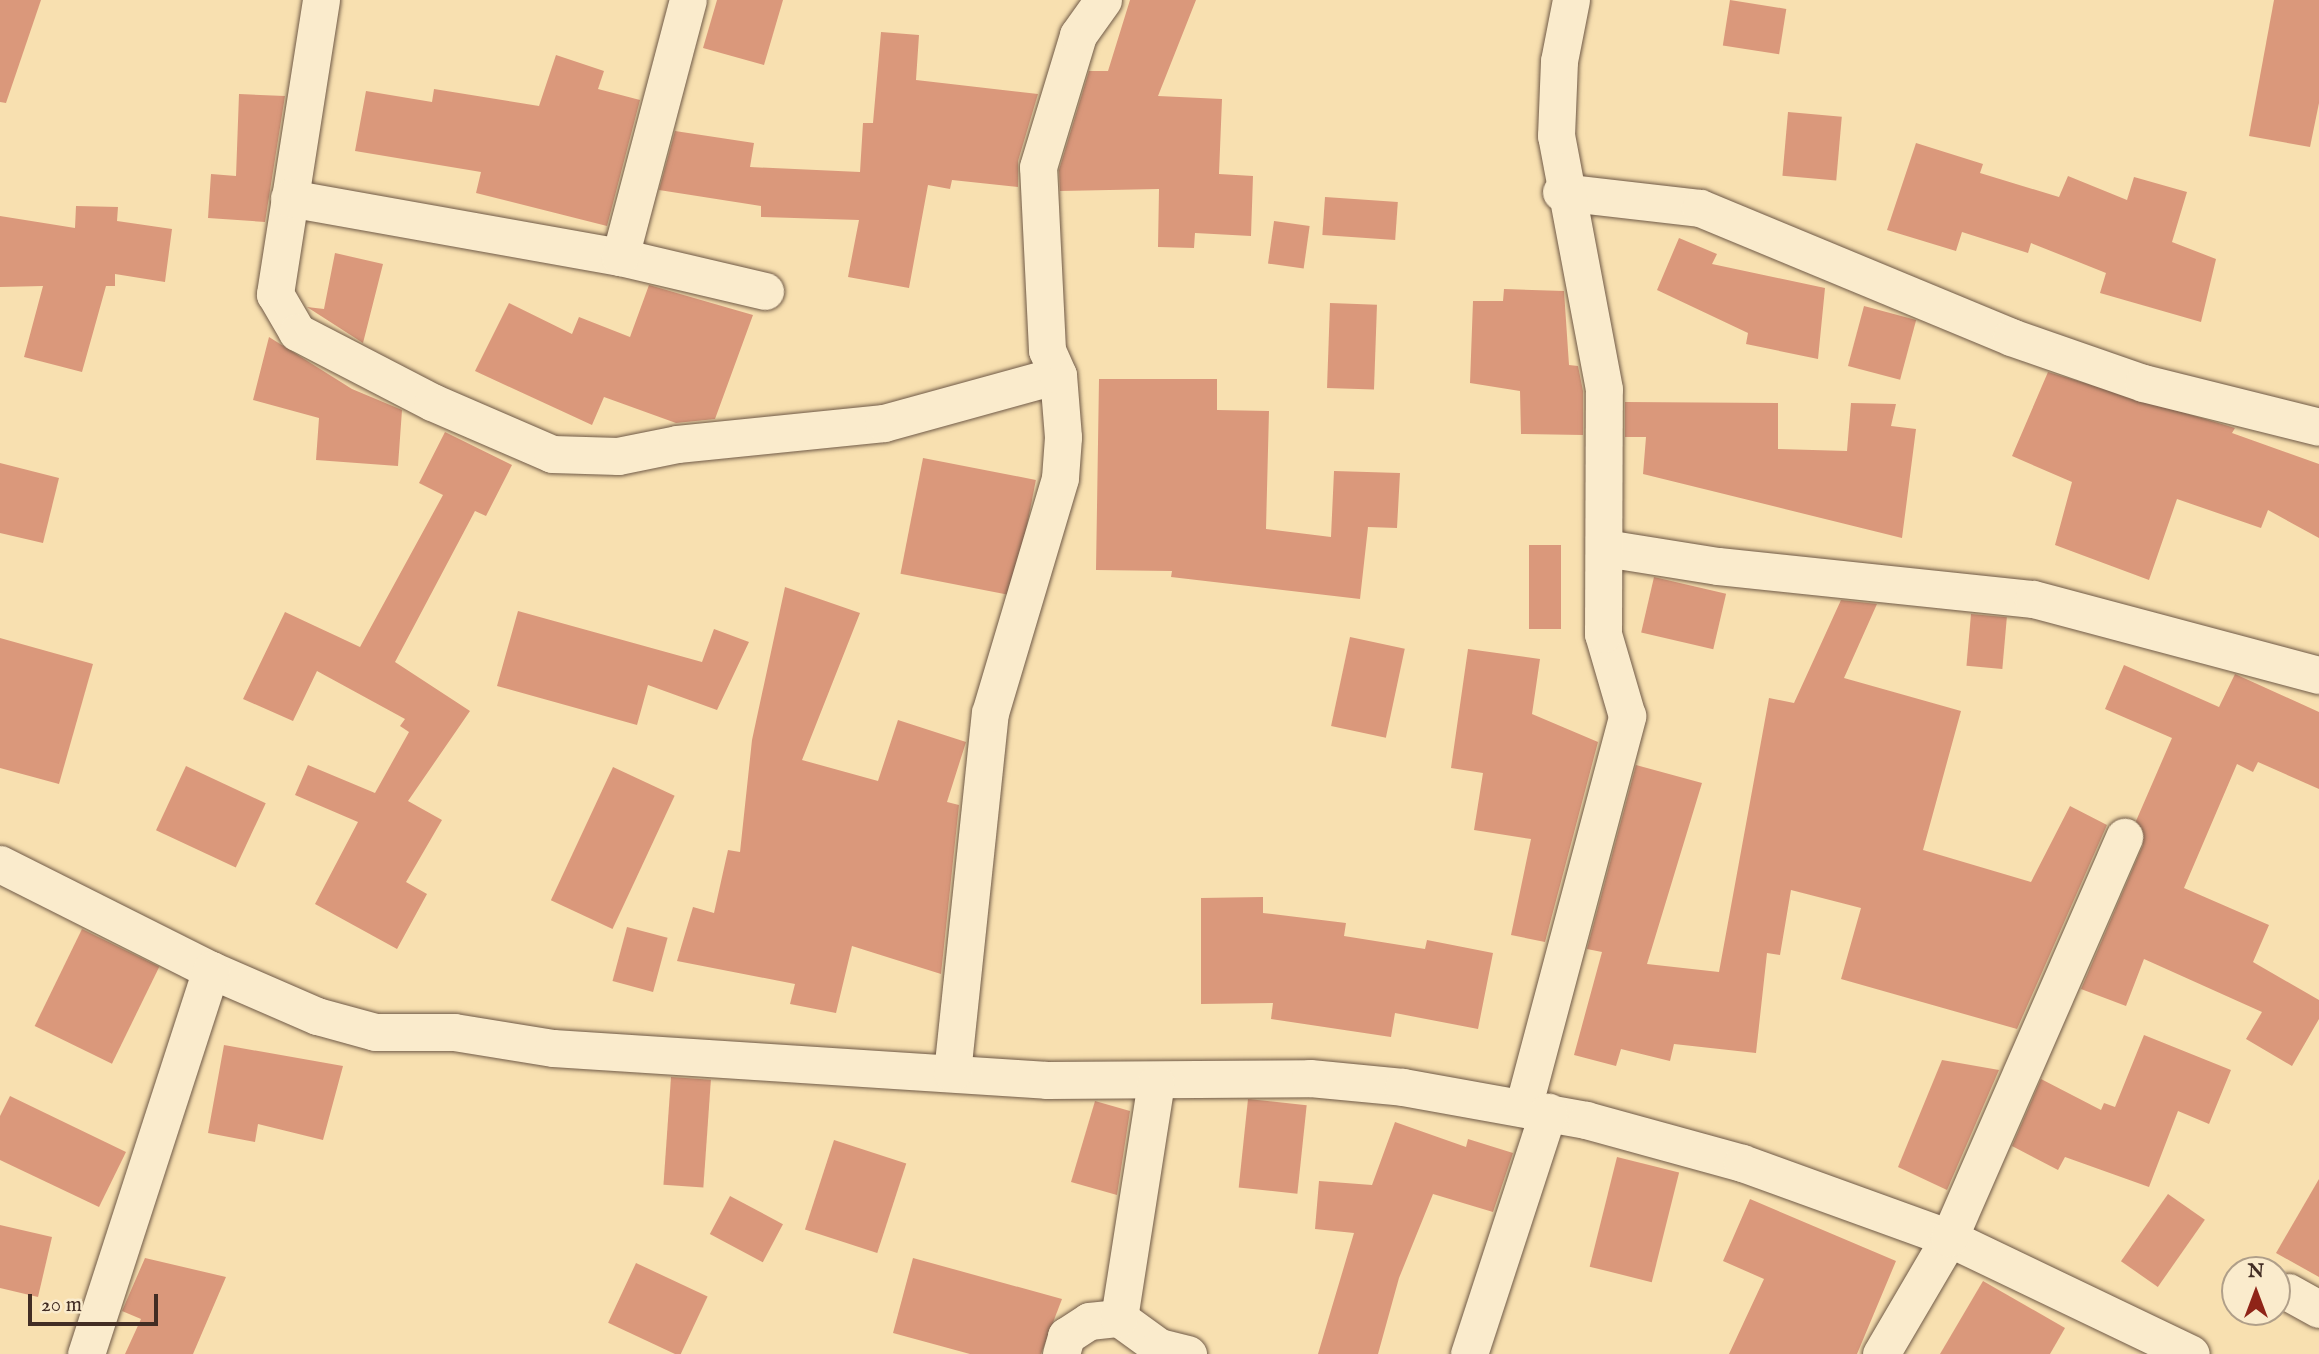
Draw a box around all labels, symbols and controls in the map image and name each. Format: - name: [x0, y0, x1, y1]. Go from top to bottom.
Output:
- north arrow: [2221, 1256, 2291, 1326]
- text: N: [2248, 1260, 2264, 1284]
- scale bar: [32, 1280, 161, 1324]
- text: 20 m: [41, 1292, 82, 1319]

